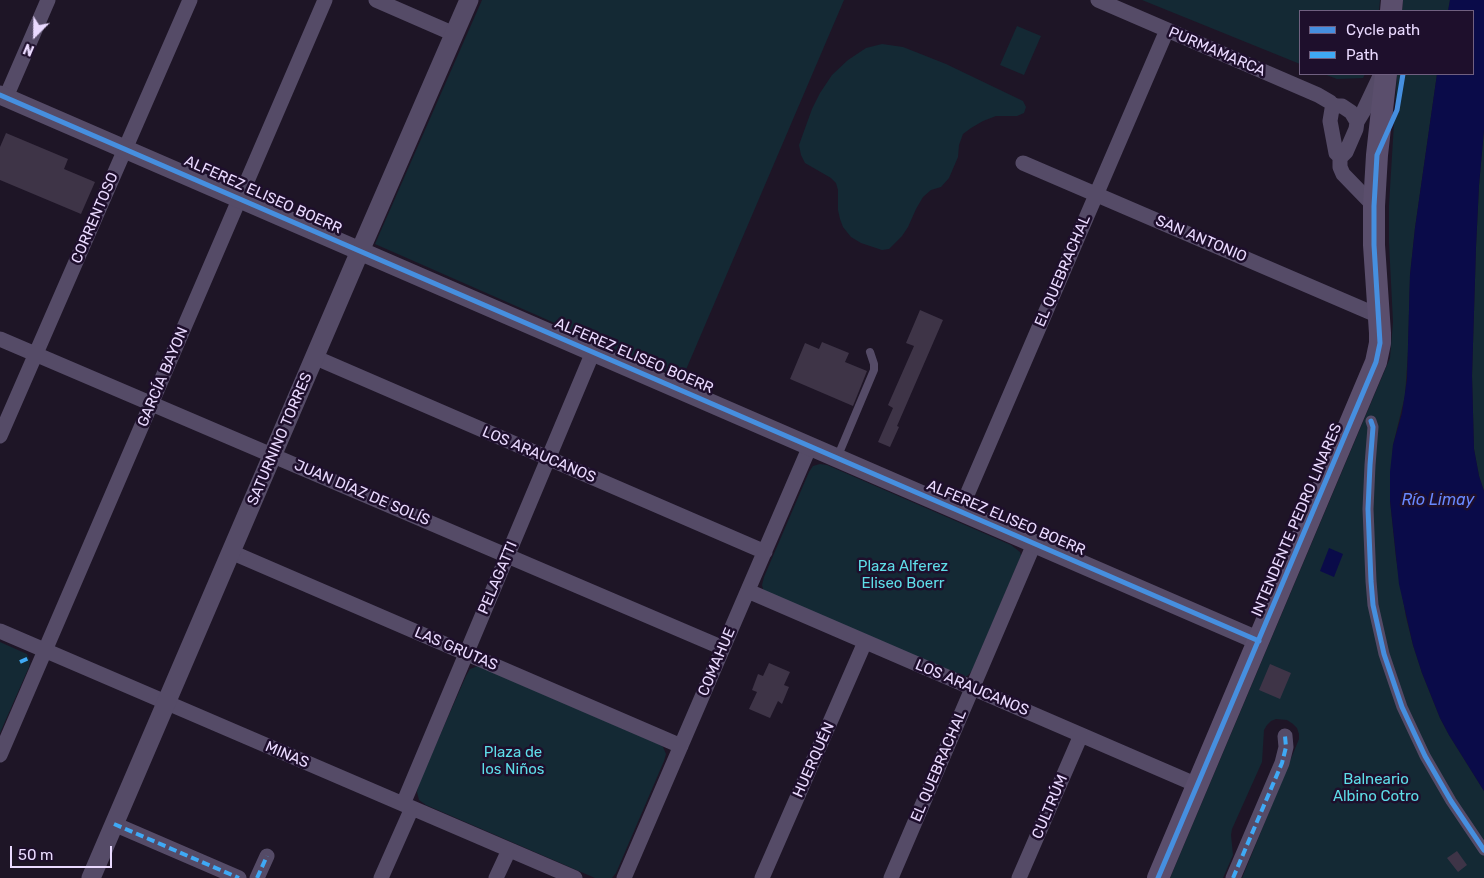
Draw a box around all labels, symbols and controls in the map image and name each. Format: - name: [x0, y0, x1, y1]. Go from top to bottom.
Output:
- north arrow: [10, 10, 60, 60]
- legend: [1299, 10, 1474, 75]
- text: Cycle path: [1346, 21, 1420, 39]
- street label: PURMAMARCA: [1166, 23, 1268, 81]
- text: N: [21, 39, 37, 59]
- text: Path: [1346, 46, 1379, 64]
- street label: ALFEREZ ELISEO BOERR: [181, 152, 345, 238]
- street label: CORRENTOSO: [68, 170, 122, 266]
- street label: EL QUEBRACHAL: [1031, 212, 1095, 330]
- street label: SAN ANTONIO: [1153, 212, 1249, 266]
- street label: ALFEREZ ELISEO BOERR: [552, 314, 716, 398]
- street label: GARCÍA BAYON: [134, 325, 192, 429]
- street label: SATURNINO TORRES: [244, 370, 316, 508]
- street label: INTENDENTE PEDRO LINARES: [1248, 421, 1346, 619]
- street label: LOS ARAUCANOS: [480, 423, 598, 487]
- street label: JUAN DÍAZ DE SOLÍS: [291, 456, 433, 530]
- street label: ALFEREZ ELISEO BOERR: [924, 476, 1088, 560]
- water label: Río Limay: [1402, 490, 1474, 510]
- street label: PELAGATTI: [475, 539, 521, 617]
- park label: Plaza Alferez Eliseo Boerr: [858, 558, 948, 593]
- street label: LAS GRUTAS: [412, 623, 500, 675]
- street label: COMAHUE: [695, 625, 739, 699]
- street label: LOS ARAUCANOS: [913, 656, 1031, 720]
- street label: EL QUEBRACHAL: [907, 707, 971, 825]
- street label: HUERQUÉN: [789, 720, 839, 800]
- street label: MINAS: [262, 738, 312, 772]
- park label: Plaza de los Niños: [482, 744, 544, 779]
- park label: Balneario Albino Cotro: [1333, 771, 1419, 806]
- street label: CULTRÚM: [1028, 772, 1072, 842]
- scale bar: [12, 836, 115, 868]
- text: 50 m: [18, 846, 53, 864]

